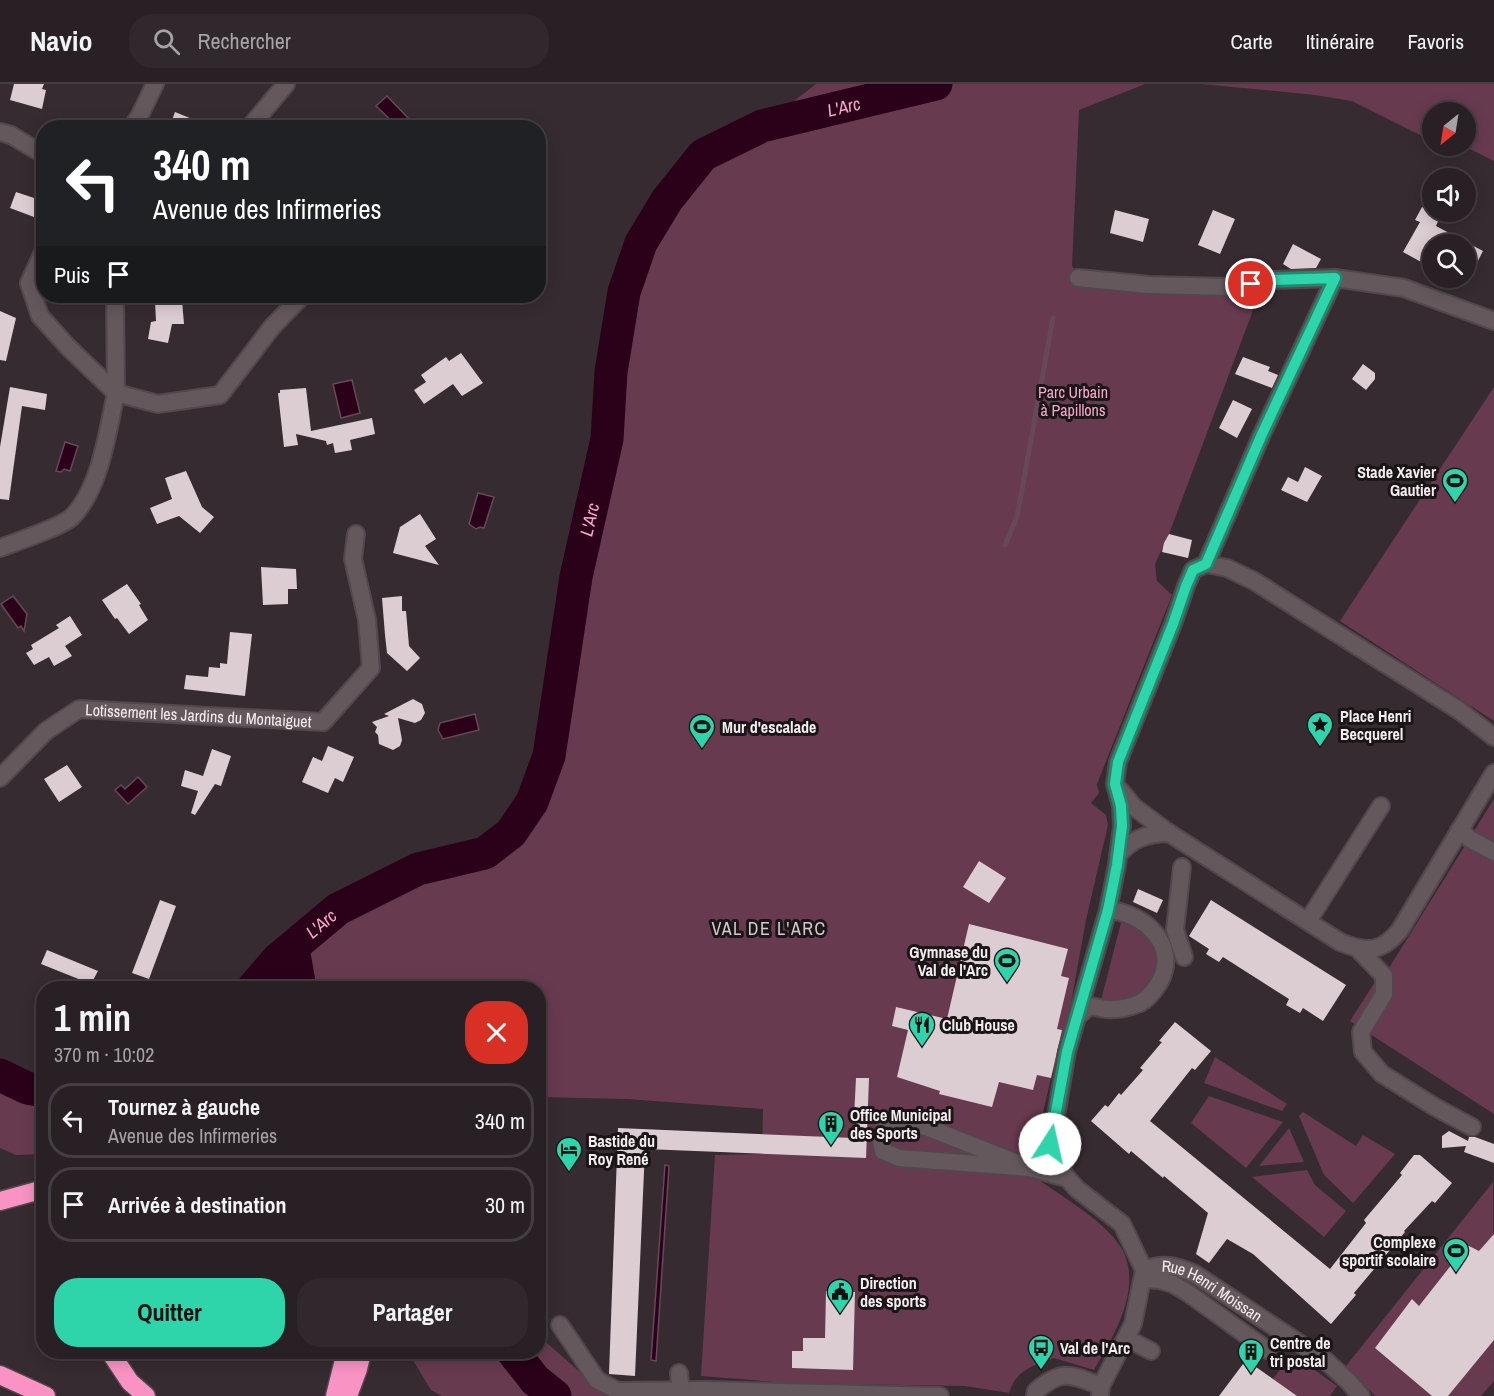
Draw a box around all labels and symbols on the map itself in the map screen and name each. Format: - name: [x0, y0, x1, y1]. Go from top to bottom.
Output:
- water label: L'Arc: [824, 90, 863, 122]
- north arrow: [1422, 102, 1476, 156]
- pin: [1225, 258, 1276, 309]
- park label: Parc Urbain à Papillons: [1038, 381, 1108, 421]
- place label: Stade Xavier Gautier: [1357, 461, 1437, 501]
- sports icon: Stade Xavier Gautier: [1440, 466, 1470, 504]
- water label: L'Arc: [573, 500, 605, 538]
- street label: Lotissement les Jardins du Montaiguet: [85, 698, 312, 732]
- place label: Place Henri Becquerel: [1340, 705, 1411, 745]
- place icon: Place Henri Becquerel: [1305, 710, 1335, 748]
- sports icon: Mur d'escalade: [687, 712, 717, 750]
- place label: Mur d'escalade: [722, 716, 816, 738]
- water label: L'Arc: [300, 903, 342, 944]
- district label: VAL DE L'ARC: [711, 916, 827, 941]
- place label: Gymnase du Val de l'Arc: [909, 941, 988, 981]
- sports icon: Gymnase du Val de l'Arc: [992, 946, 1022, 984]
- restaurant icon: Club House: [907, 1010, 937, 1048]
- place label: Club House: [942, 1014, 1015, 1036]
- place label: Office Municipal des Sports: [850, 1104, 951, 1144]
- building icon: Office Municipal des Sports: [816, 1109, 846, 1147]
- position arrow: [1018, 1112, 1082, 1176]
- place label: Bastide du Roy René: [588, 1130, 655, 1170]
- hotel icon: Bastide du Roy René: [554, 1135, 584, 1173]
- place label: Complexe sportif scolaire: [1342, 1231, 1436, 1271]
- sports icon: Complexe sportif scolaire: [1441, 1236, 1471, 1274]
- street label: Rue Henri Moissan: [1161, 1254, 1267, 1327]
- place label: Direction des sports: [860, 1272, 926, 1312]
- public building icon: Direction des sports: [825, 1277, 855, 1315]
- place label: Centre de tri postal: [1270, 1332, 1331, 1372]
- bus stop icon: Val de l'Arc: [1026, 1333, 1056, 1371]
- place label: Val de l'Arc: [1060, 1337, 1130, 1359]
- building icon: Centre de tri postal: [1236, 1337, 1266, 1375]

